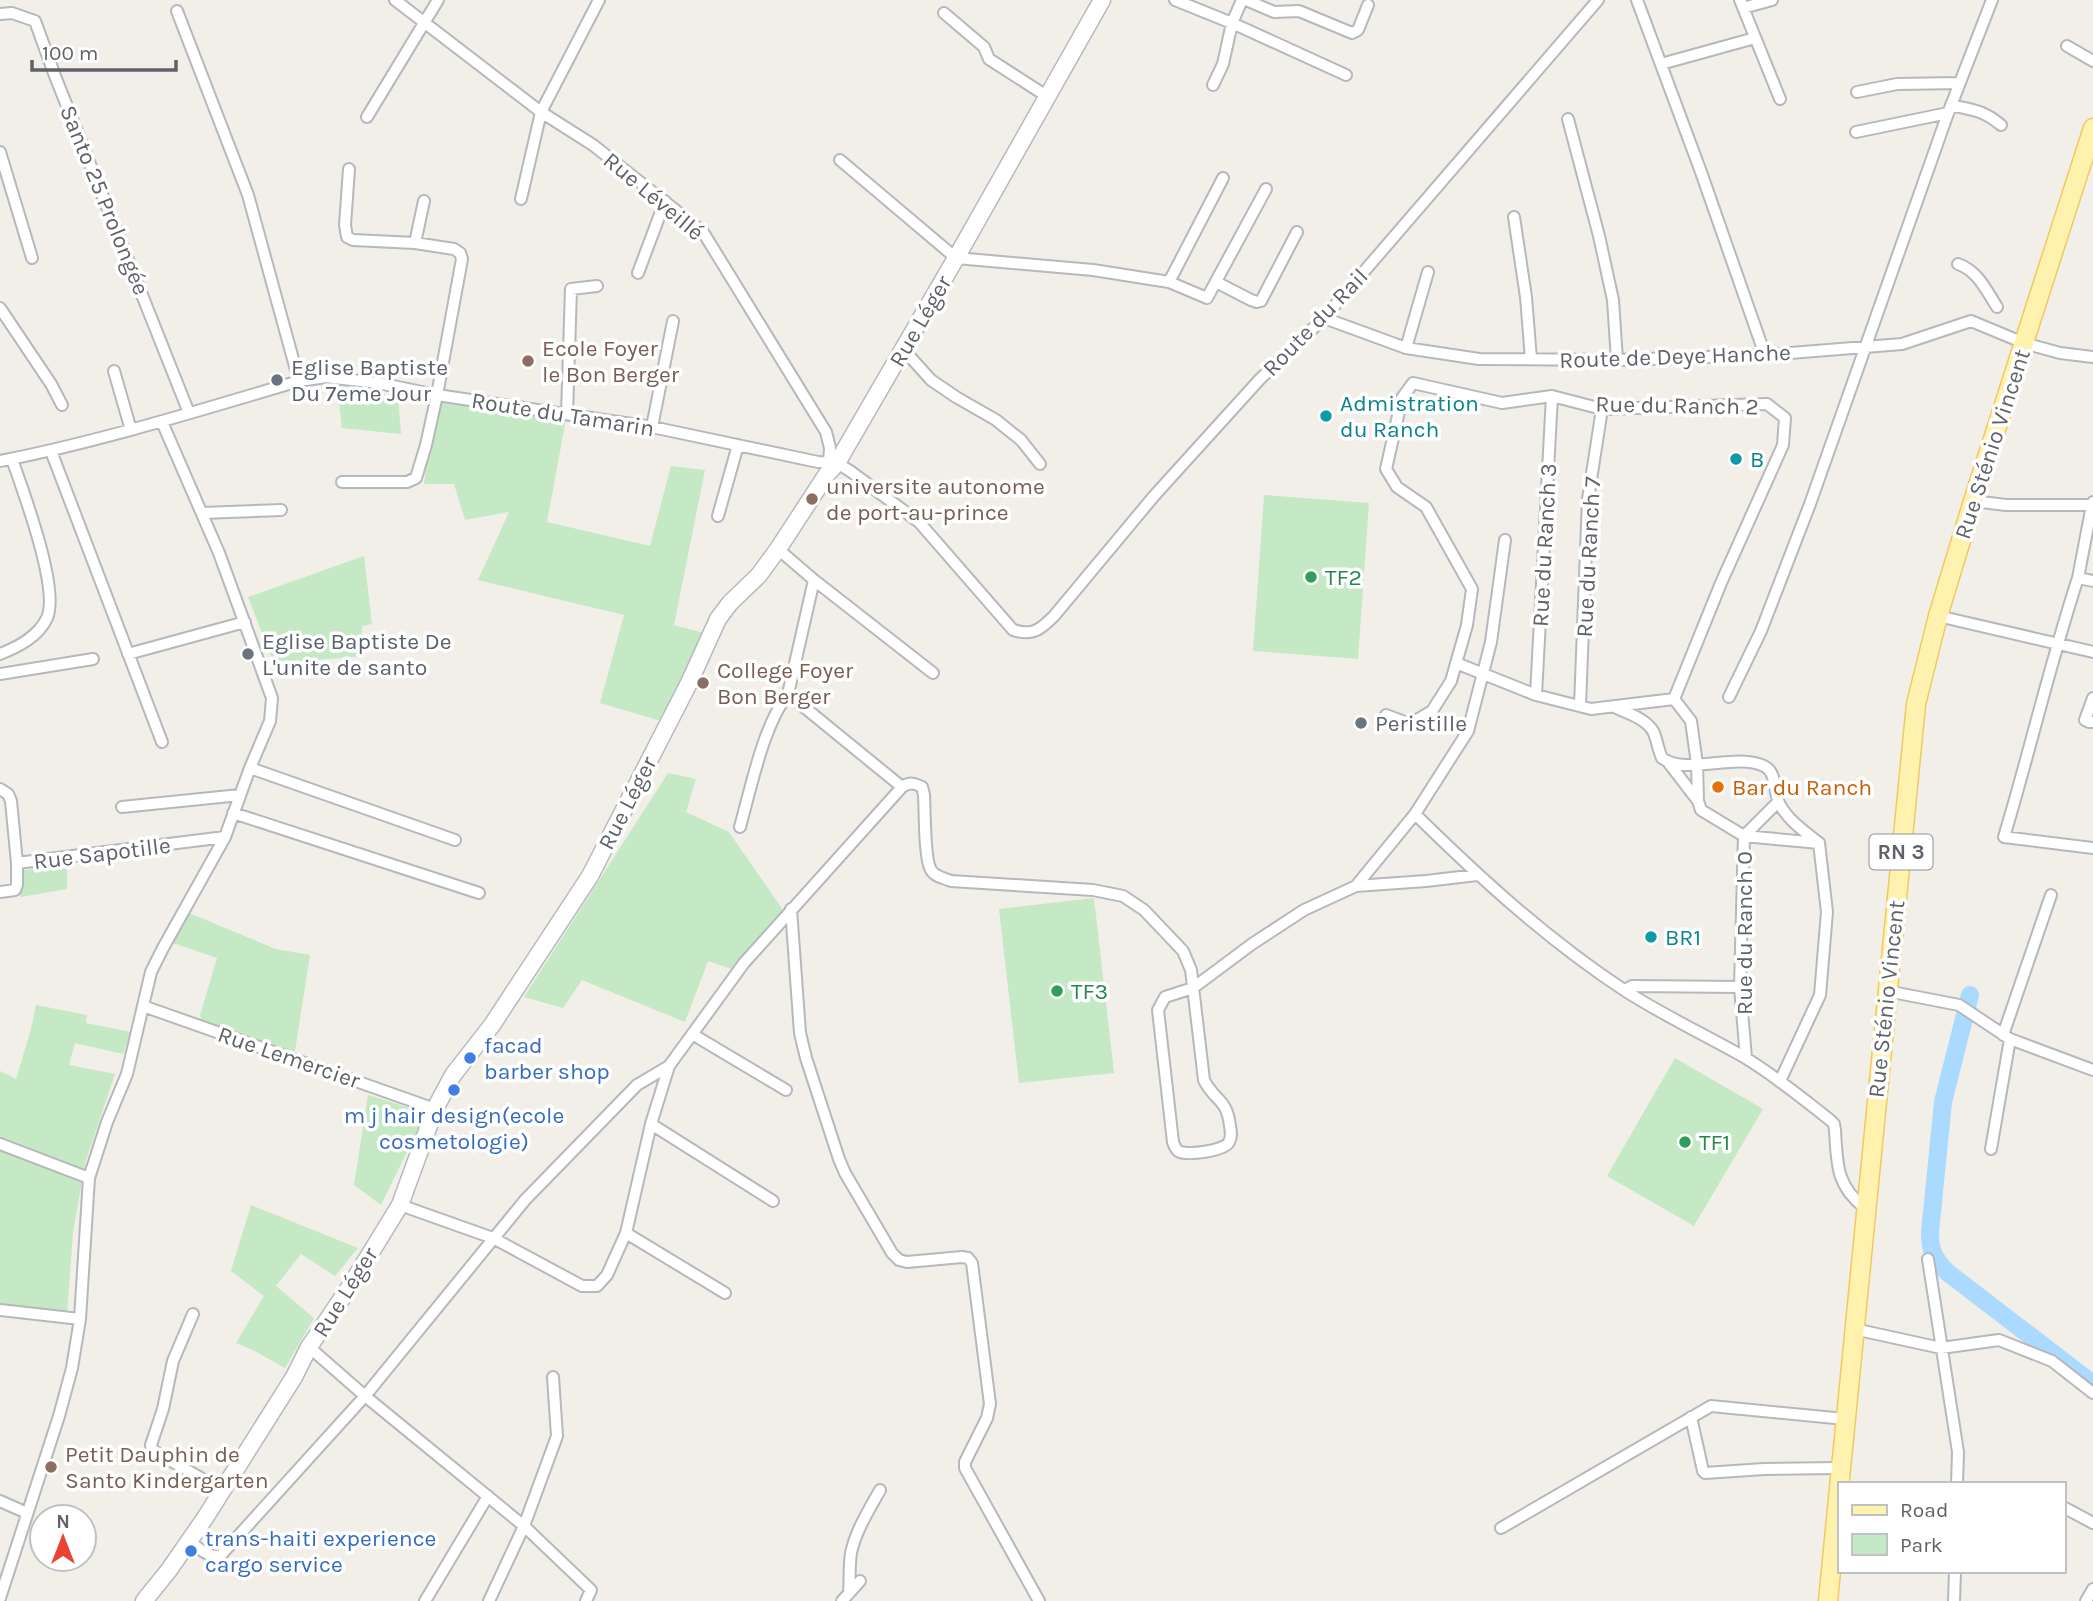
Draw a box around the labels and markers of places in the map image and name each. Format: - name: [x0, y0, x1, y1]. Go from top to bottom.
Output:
- place label: Ecole Foyer le Bon Berger: [542, 335, 680, 388]
- marker: Ecole Foyer le Bon Berger: [520, 353, 536, 369]
- place label: Eglise Baptiste Du 7eme Jour: [291, 354, 448, 407]
- marker: Eglise Baptiste Du 7eme Jour: [269, 372, 285, 388]
- place label: Admistration du Ranch: [1340, 390, 1479, 443]
- marker: Admistration du Ranch: [1318, 408, 1334, 424]
- place label: B: [1750, 446, 1764, 473]
- marker: B: [1728, 451, 1744, 467]
- place label: universite autonome de port-au-prince: [826, 473, 1045, 526]
- marker: universite autonome de port-au-prince: [804, 491, 820, 507]
- place label: TF2: [1325, 564, 1362, 591]
- marker: TF2: [1303, 569, 1319, 585]
- place label: Eglise Baptiste De L'unite de santo: [262, 628, 451, 681]
- marker: Eglise Baptiste De L'unite de santo: [240, 646, 256, 662]
- place label: College Foyer Bon Berger: [717, 657, 854, 710]
- marker: College Foyer Bon Berger: [695, 675, 711, 691]
- place label: Peristille: [1375, 710, 1467, 737]
- marker: Peristille: [1353, 715, 1369, 731]
- place label: Bar du Ranch: [1732, 774, 1872, 801]
- marker: Bar du Ranch: [1710, 779, 1726, 795]
- place label: BR1: [1665, 924, 1701, 951]
- marker: BR1: [1643, 929, 1659, 945]
- place label: TF3: [1071, 978, 1108, 1005]
- marker: TF3: [1049, 983, 1065, 999]
- place label: facad barber shop: [484, 1032, 610, 1085]
- marker: facad barber shop: [462, 1050, 478, 1066]
- marker: m j hair design(ecole cosmetologie): [446, 1082, 462, 1098]
- place label: m j hair design(ecole cosmetologie): [344, 1102, 564, 1155]
- place label: TF1: [1699, 1129, 1730, 1156]
- marker: TF1: [1677, 1134, 1693, 1150]
- place label: Petit Dauphin de Santo Kindergarten: [65, 1441, 269, 1494]
- marker: Petit Dauphin de Santo Kindergarten: [43, 1459, 59, 1475]
- place label: trans-haiti experience cargo service: [205, 1525, 436, 1578]
- marker: trans-haiti experience cargo service: [183, 1543, 199, 1559]

